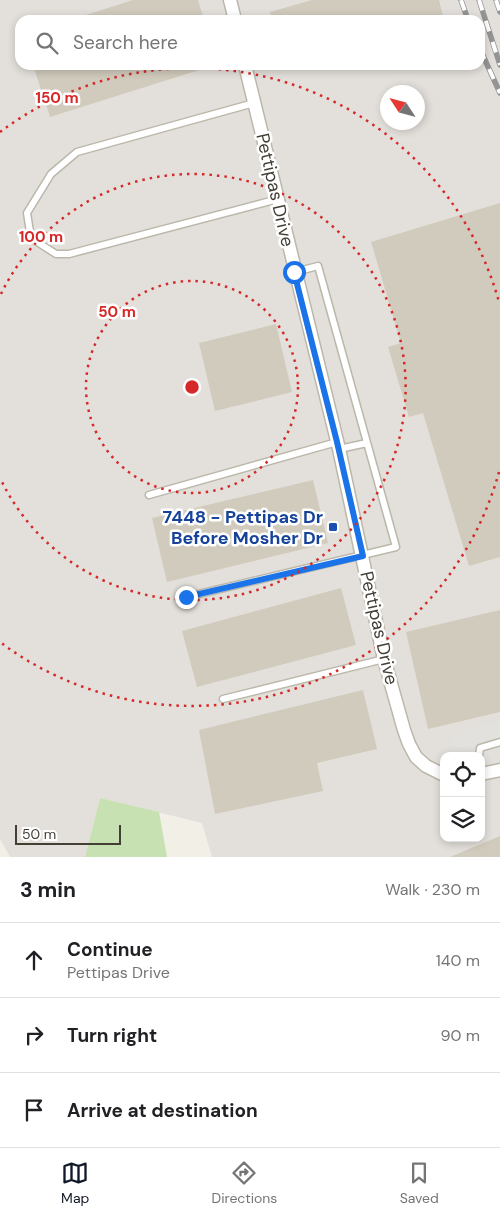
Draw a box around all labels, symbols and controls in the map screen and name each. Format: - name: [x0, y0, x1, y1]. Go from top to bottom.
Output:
- search box: [15, 15, 485, 70]
- icon: search: [33, 29, 61, 57]
- text: Search here: [73, 30, 178, 55]
- north arrow: [380, 85, 425, 130]
- text: 150 m: [36, 88, 79, 108]
- street label: Pettipas Drive: [250, 131, 300, 249]
- text: 100 m: [19, 227, 63, 247]
- route start: [283, 261, 306, 284]
- text: 50 m: [98, 302, 136, 322]
- centre of rings: [183, 378, 201, 396]
- place label: 7448 - Pettipas Dr Before Mosher Dr: [163, 505, 323, 550]
- marker: 7448 - Pettipas Dr Before Mosher Dr: [327, 521, 339, 533]
- street label: Pettipas Drive: [354, 569, 404, 687]
- route end: [175, 586, 198, 609]
- map controls: [440, 752, 485, 842]
- button: locate: [440, 752, 485, 797]
- button: layers: [440, 797, 485, 842]
- scale bar: [15, 822, 121, 845]
- text: 50 m: [22, 825, 56, 843]
- text: 3 min: [20, 876, 76, 904]
- text: Walk · 230 m: [385, 879, 480, 900]
- text: Continue: [67, 937, 153, 962]
- icon: ahead: [20, 946, 48, 974]
- text: 140 m: [436, 950, 480, 971]
- text: Pettipas Drive: [67, 962, 170, 983]
- icon: right: [20, 1021, 48, 1049]
- text: Turn right: [67, 1023, 157, 1048]
- text: 90 m: [440, 1025, 480, 1046]
- icon: arrive: [20, 1096, 48, 1124]
- text: Arrive at destination: [67, 1098, 258, 1123]
- tab: Map: [61, 1159, 89, 1207]
- tab: Directions: [212, 1159, 277, 1207]
- tab: Saved: [400, 1159, 439, 1207]

